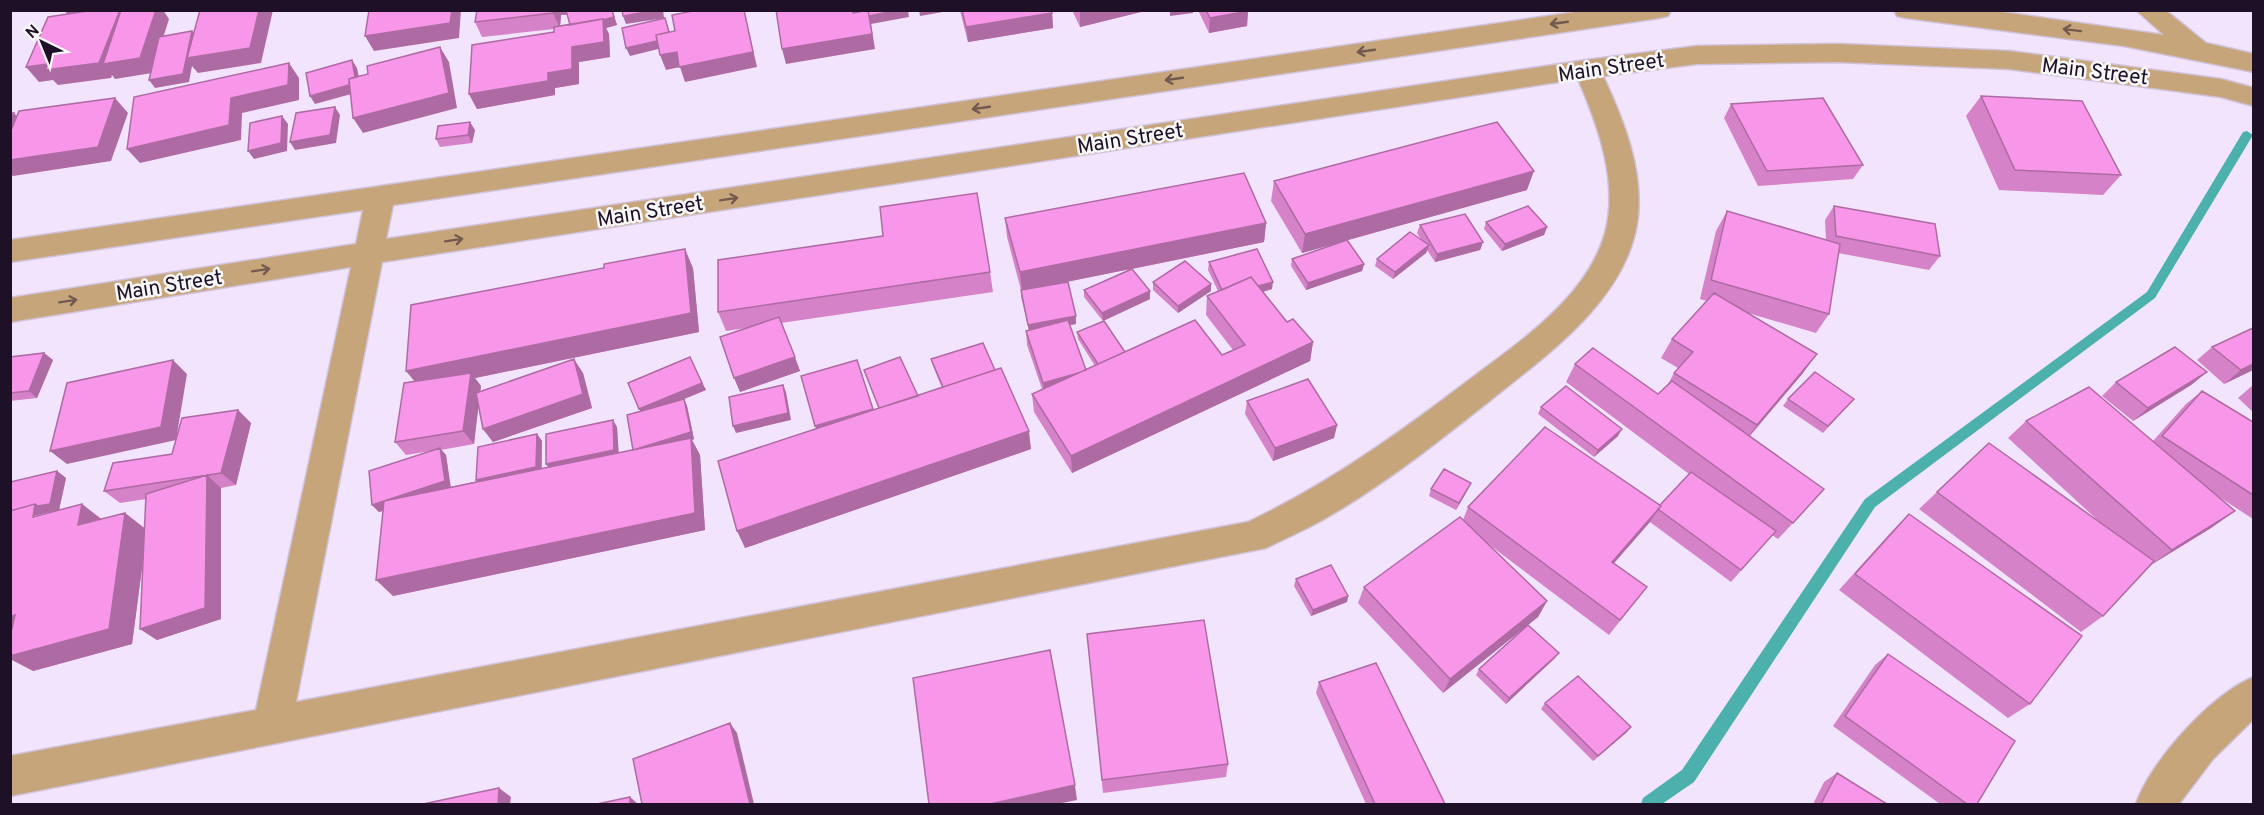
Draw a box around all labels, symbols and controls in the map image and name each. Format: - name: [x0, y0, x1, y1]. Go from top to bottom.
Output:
- north arrow: [12, 12, 72, 72]
- one-way arrow: [1550, 17, 1570, 28]
- text: N: [22, 21, 44, 44]
- one-way arrow: [2063, 24, 2083, 35]
- one-way arrow: [1357, 46, 1377, 57]
- street label: Main Street: [1556, 48, 1666, 89]
- street label: Main Street: [2040, 53, 2150, 92]
- one-way arrow: [1164, 74, 1184, 85]
- one-way arrow: [971, 102, 991, 113]
- street label: Main Street: [1075, 118, 1185, 161]
- street label: Main Street: [595, 191, 705, 234]
- one-way arrow: [719, 193, 739, 204]
- one-way arrow: [443, 235, 463, 246]
- street label: Main Street: [114, 265, 224, 308]
- one-way arrow: [250, 265, 270, 276]
- one-way arrow: [58, 295, 78, 306]

